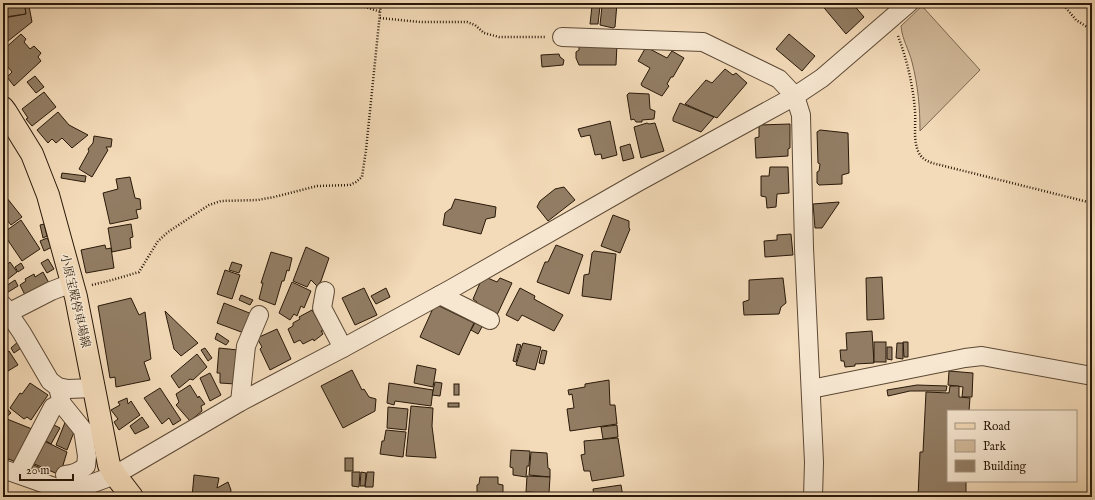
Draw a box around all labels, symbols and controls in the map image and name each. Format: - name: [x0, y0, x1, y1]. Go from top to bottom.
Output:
- street label: 小原宝殿停車場線: [57, 253, 93, 349]
- legend: [947, 410, 1077, 482]
- text: Road: [983, 419, 1011, 434]
- text: Park: [983, 439, 1006, 454]
- scale bar: [20, 456, 73, 482]
- text: Building: [983, 459, 1027, 474]
- text: 20 m: [26, 463, 49, 478]

